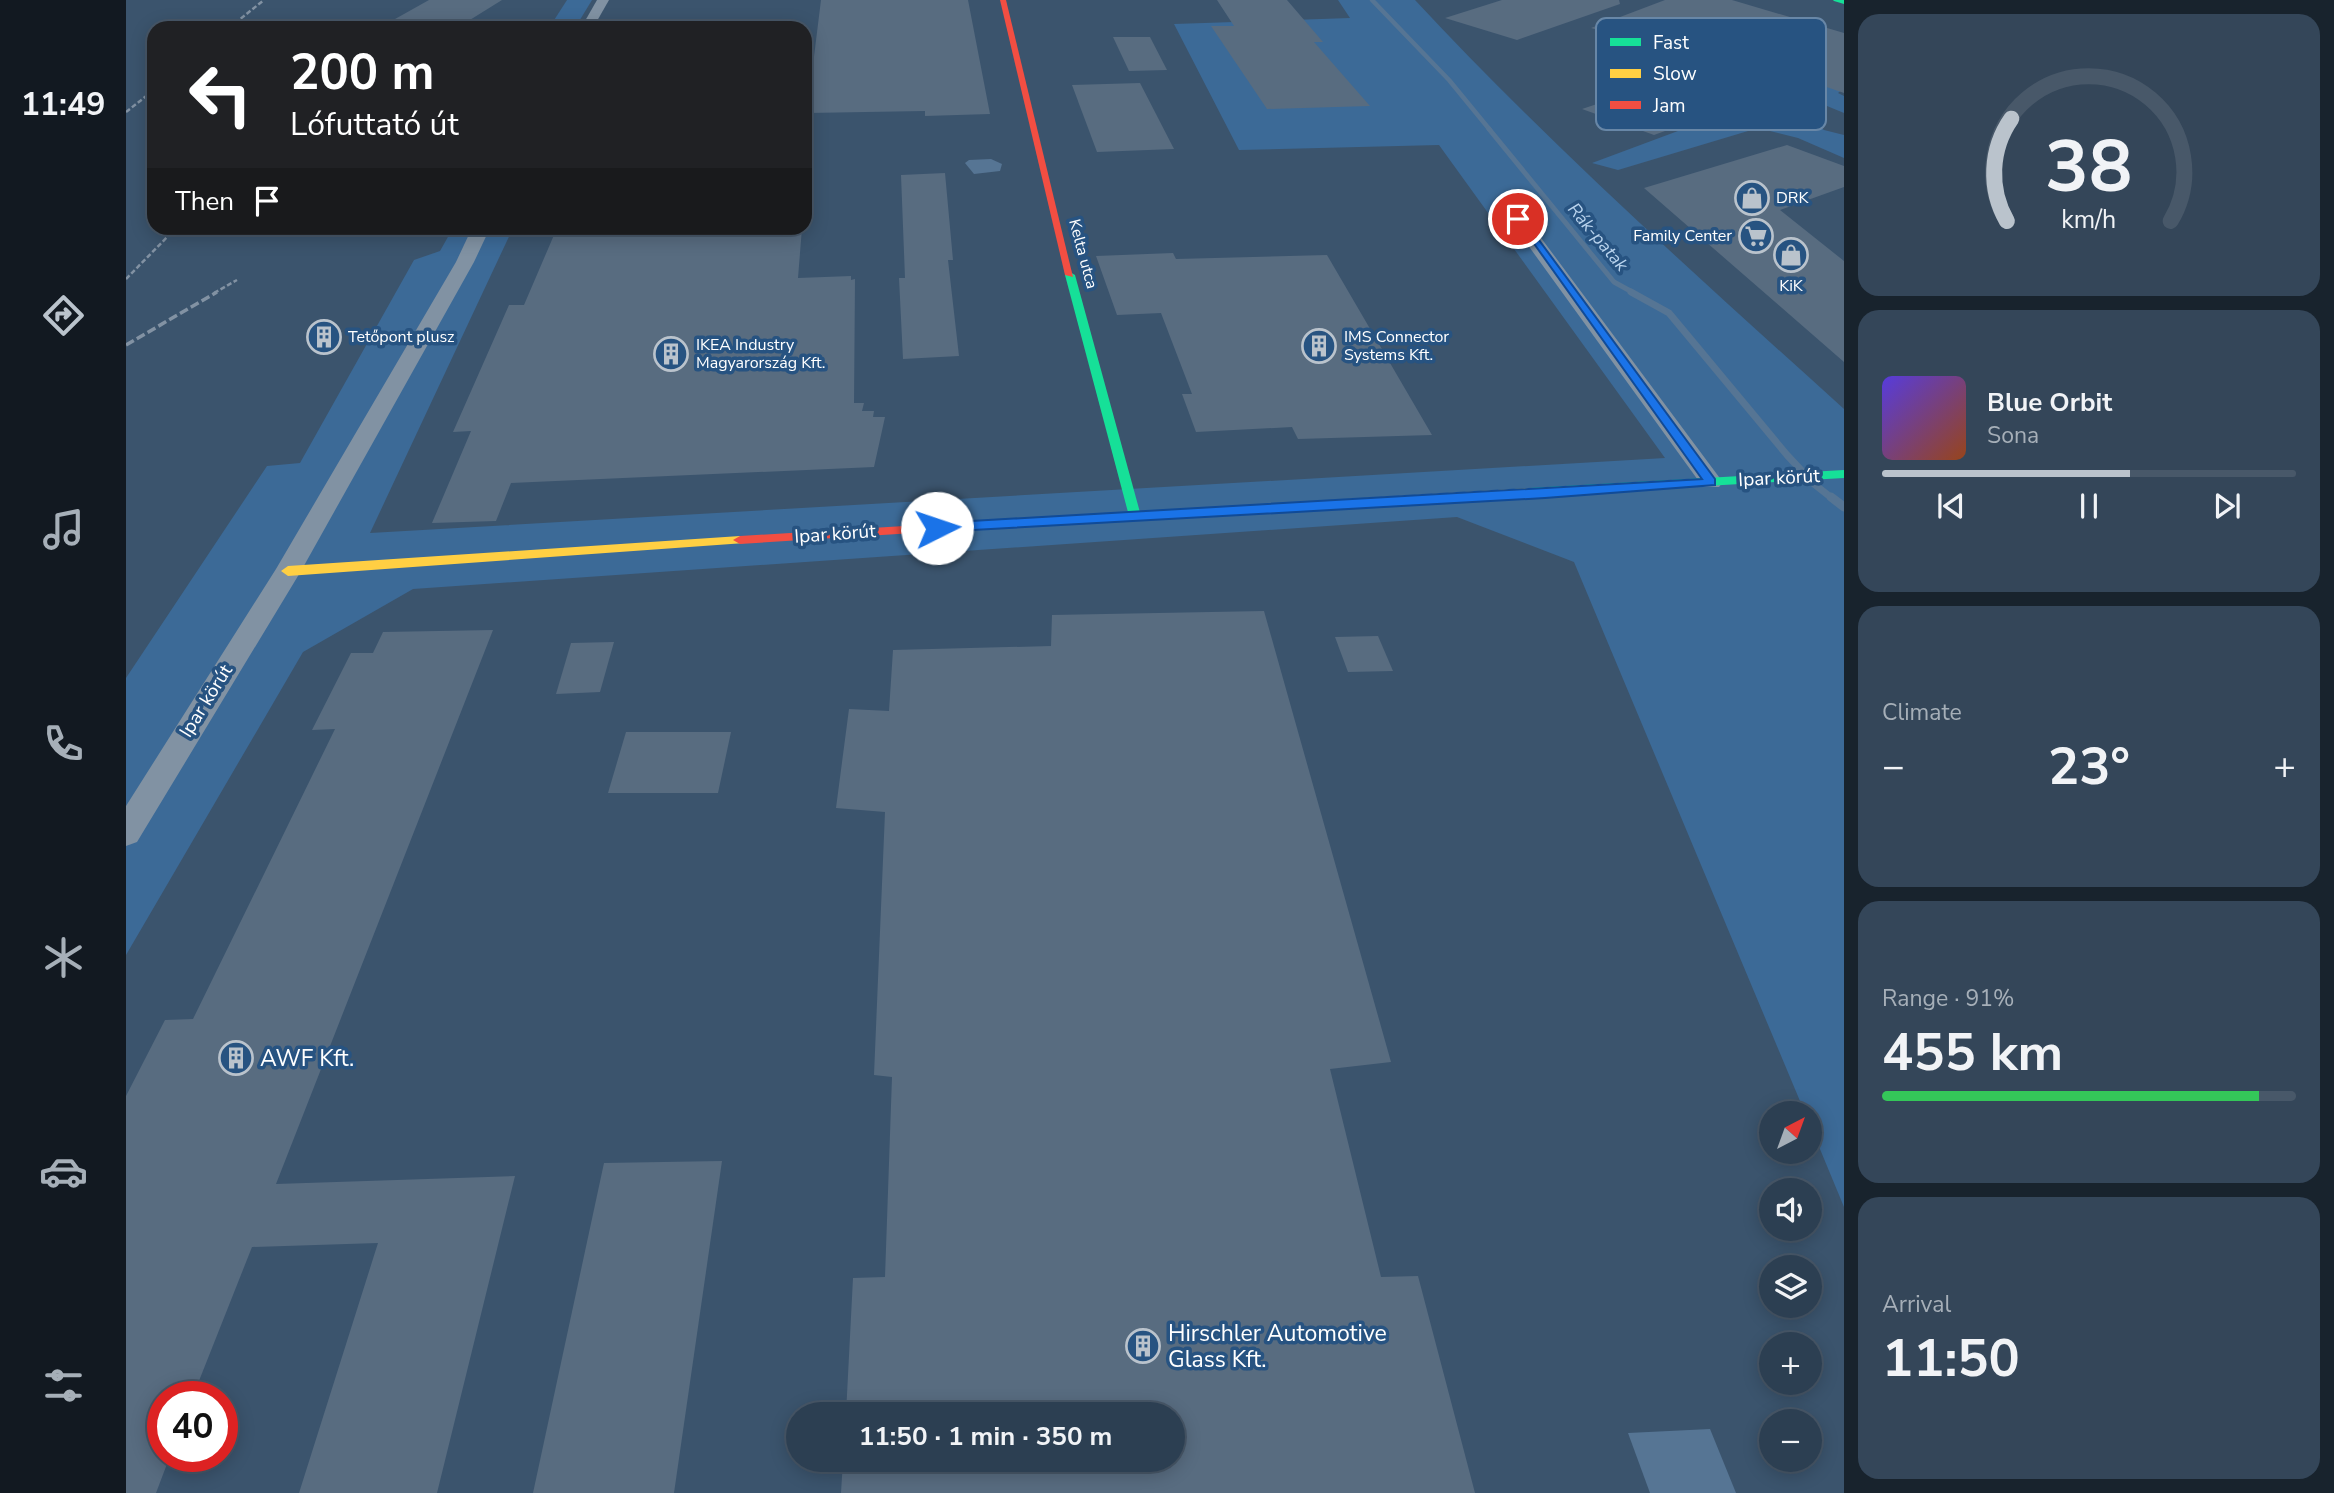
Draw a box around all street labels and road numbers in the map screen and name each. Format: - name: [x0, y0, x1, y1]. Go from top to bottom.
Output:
- street label: Kelta utca: [1063, 217, 1103, 291]
- street label: Ipar körút: [1738, 463, 1821, 493]
- street label: Ipar körút: [793, 518, 877, 550]
- street label: Ipar körút: [173, 659, 239, 743]

